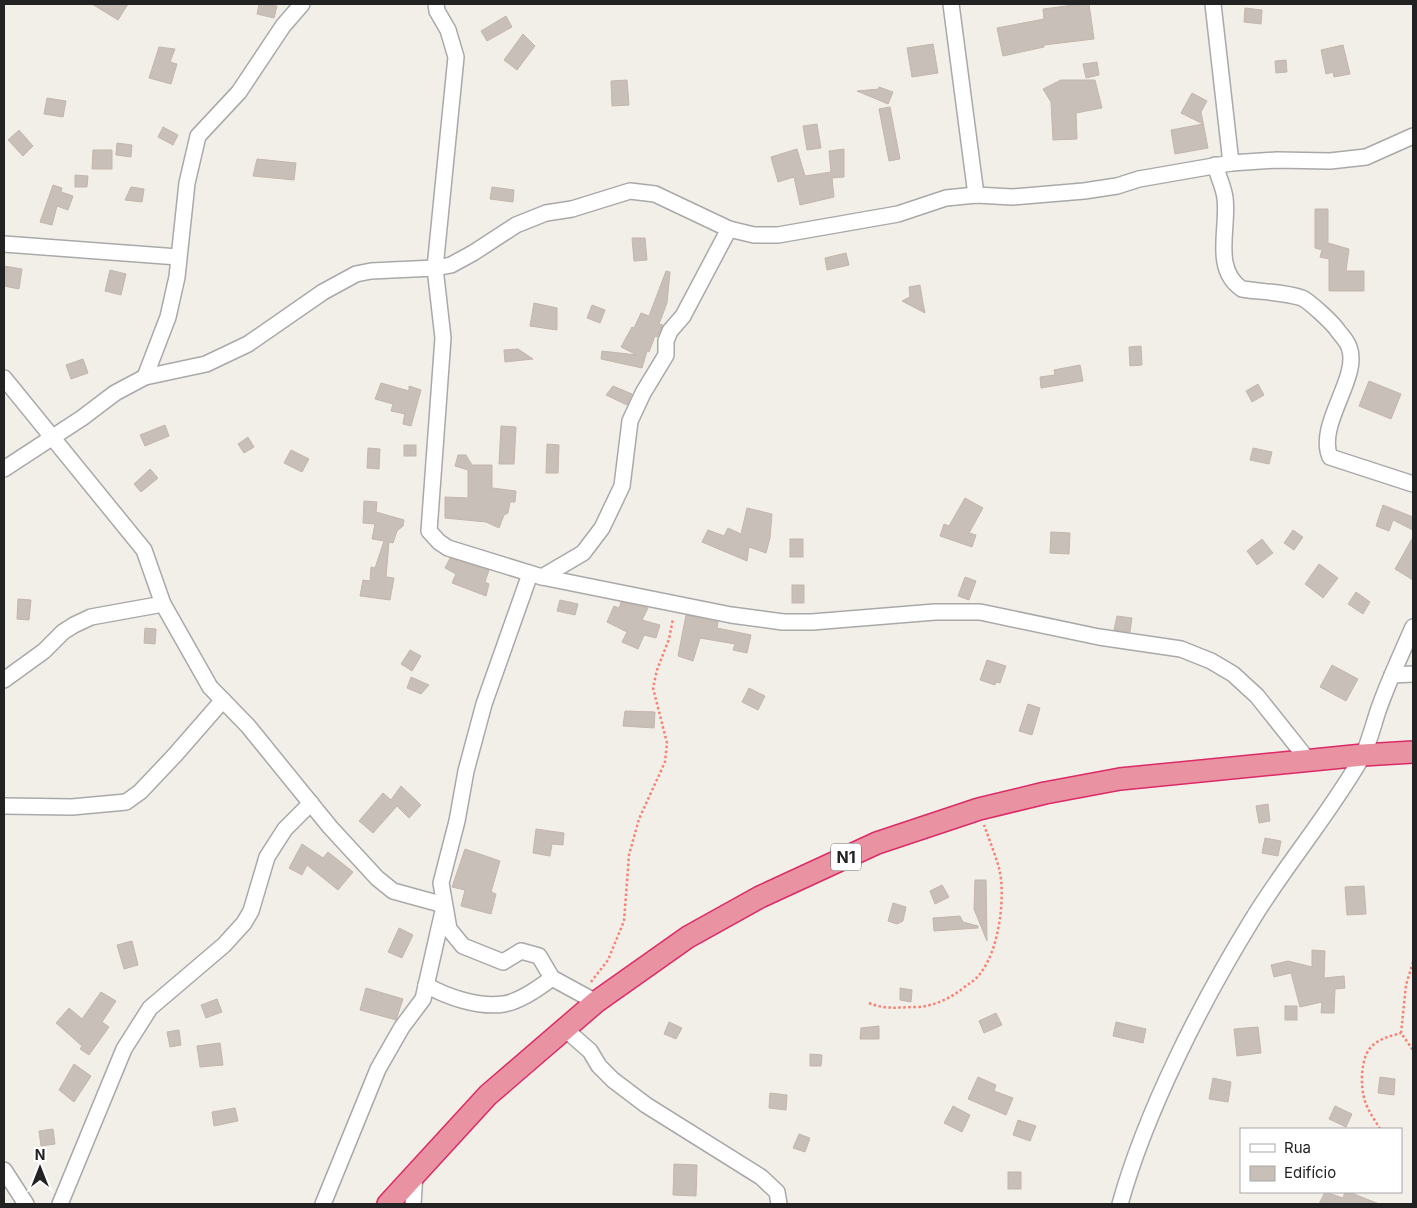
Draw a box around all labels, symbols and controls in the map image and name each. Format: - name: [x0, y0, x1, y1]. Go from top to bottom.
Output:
- road number: N1: [831, 844, 861, 870]
- legend: [1240, 1128, 1402, 1193]
- text: Rua: [1284, 1138, 1311, 1157]
- north arrow: [15, 1143, 65, 1193]
- text: N: [35, 1146, 45, 1163]
- text: Edifício: [1284, 1163, 1336, 1182]

